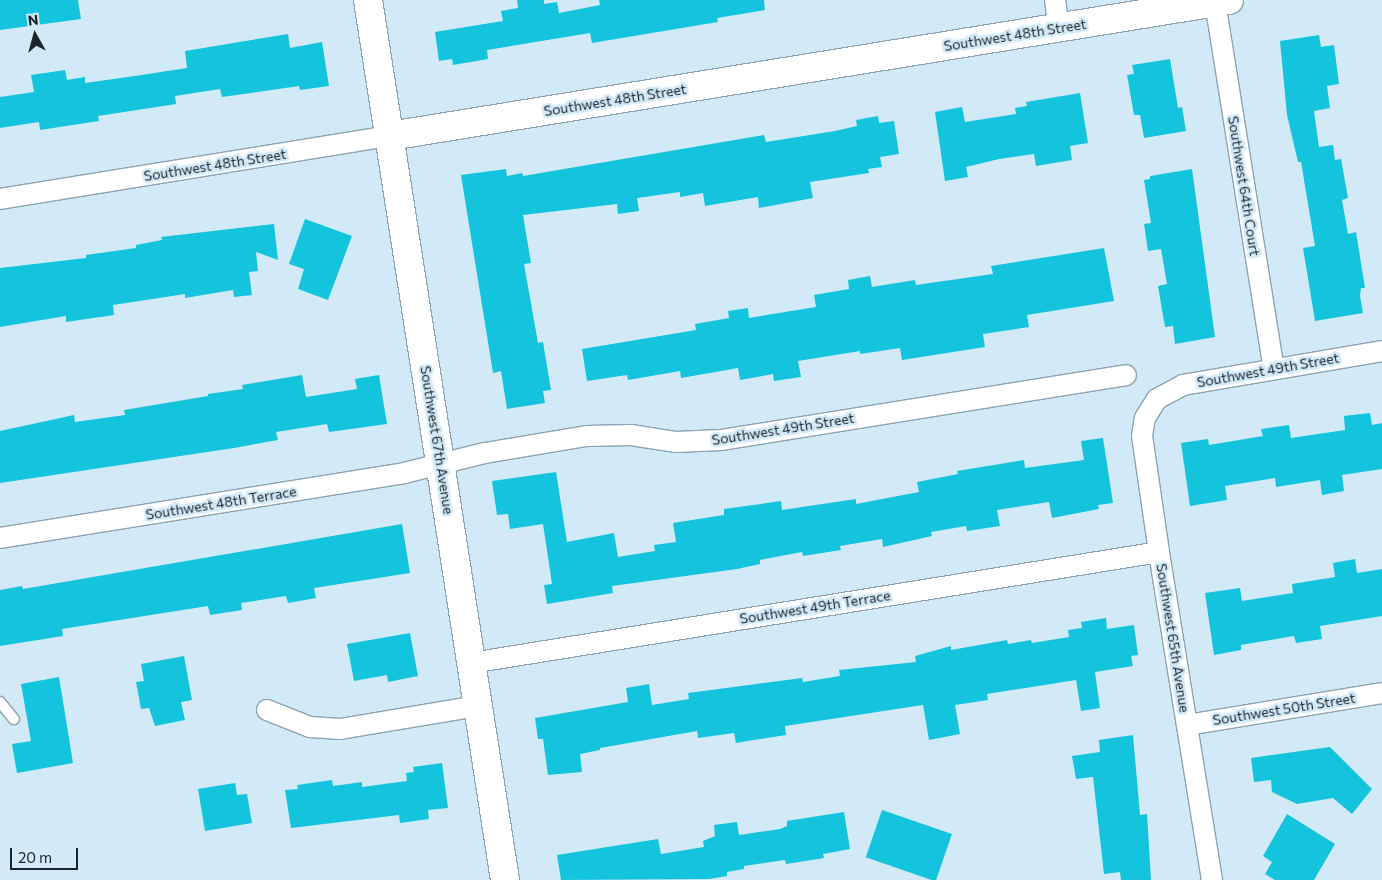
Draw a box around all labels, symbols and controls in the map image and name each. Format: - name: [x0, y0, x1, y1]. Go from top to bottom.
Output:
- north arrow: [10, 10, 60, 60]
- text: N: [27, 11, 39, 29]
- street label: Southwest 48th Street: [943, 15, 1087, 55]
- street label: Southwest 48th Street: [543, 80, 687, 120]
- street label: Southwest 64th Court: [1225, 115, 1263, 257]
- street label: Southwest 48th Street: [143, 145, 287, 185]
- street label: Southwest 49th Street: [1196, 349, 1340, 391]
- street label: Southwest 67th Avenue: [417, 365, 457, 515]
- street label: Southwest 49th Street: [711, 409, 855, 449]
- street label: Southwest 48th Terrace: [144, 483, 298, 523]
- street label: Southwest 65th Avenue: [1153, 562, 1193, 714]
- street label: Southwest 49th Terrace: [738, 587, 892, 627]
- street label: Southwest 50th Street: [1211, 689, 1357, 729]
- scale bar: [12, 838, 80, 870]
- text: 20 m: [18, 848, 52, 866]

